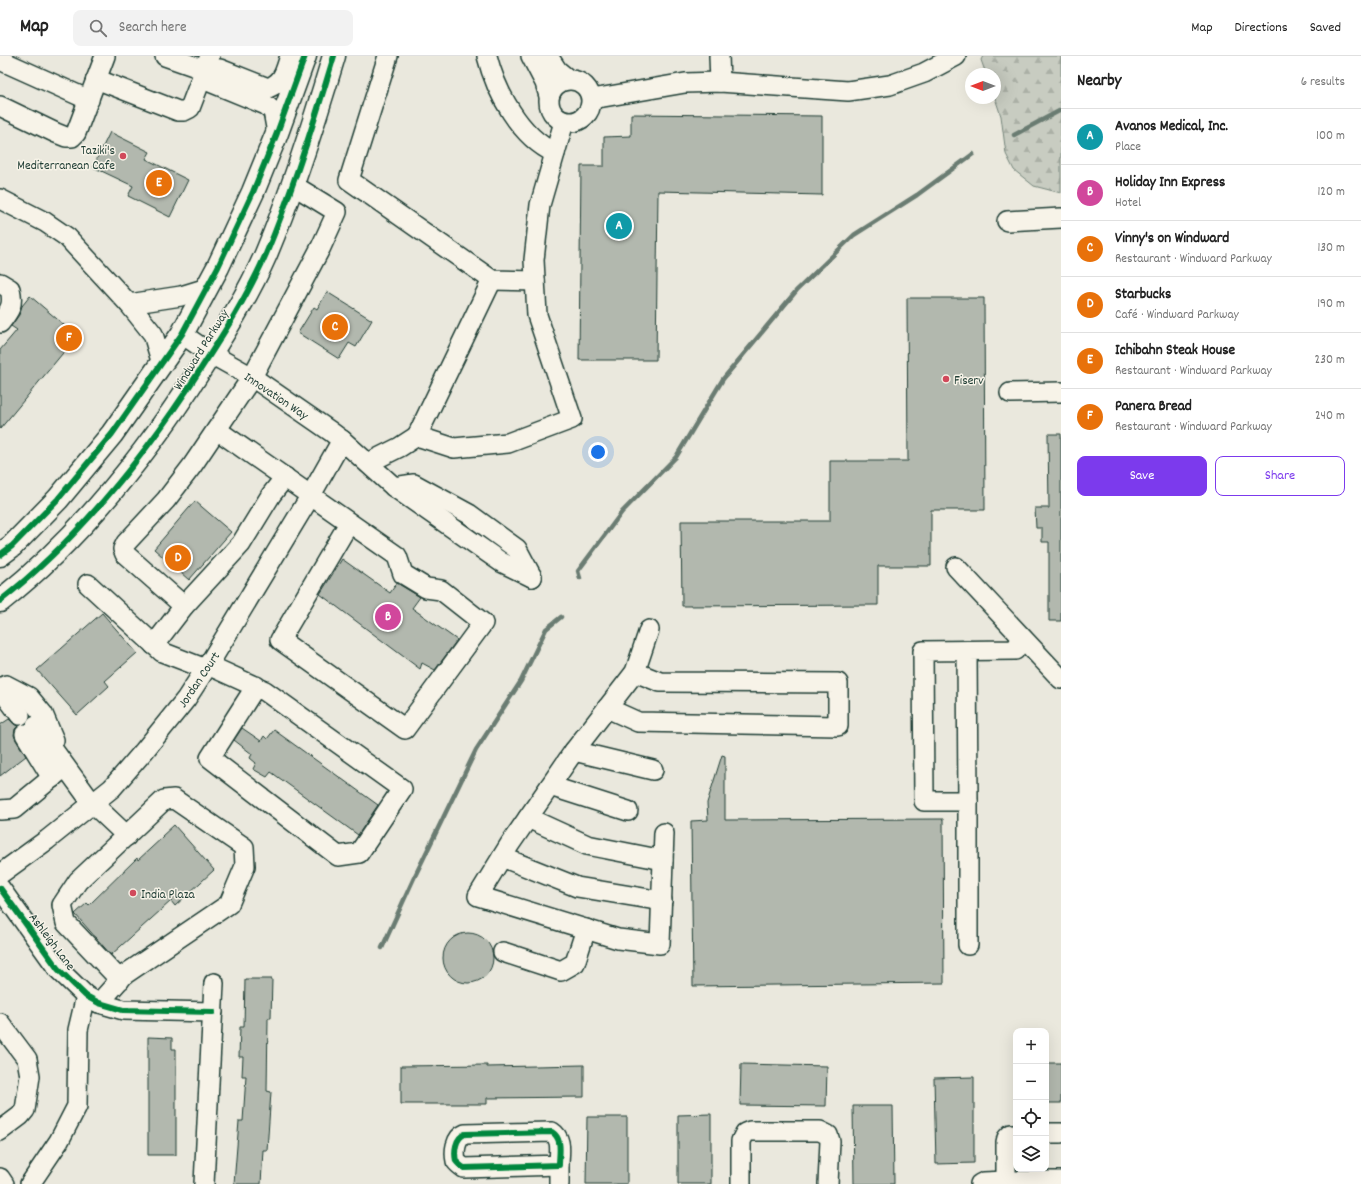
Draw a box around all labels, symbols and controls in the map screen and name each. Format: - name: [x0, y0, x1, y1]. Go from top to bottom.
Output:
- search box: [73, 10, 353, 46]
- text: Map: [20, 14, 49, 41]
- icon: search: [87, 17, 109, 39]
- text: Search here: [119, 17, 187, 39]
- text: Map: [1191, 18, 1213, 38]
- text: Directions: [1235, 18, 1288, 38]
- text: Saved: [1310, 18, 1341, 38]
- north arrow: [965, 68, 1001, 104]
- text: Nearby: [1077, 70, 1121, 94]
- text: 6 results: [1301, 73, 1345, 92]
- text: Avanos Medical, Inc.: [1115, 116, 1228, 138]
- text: A: [1086, 127, 1094, 146]
- text: 100 m: [1316, 127, 1345, 146]
- text: Place: [1115, 138, 1141, 157]
- place label: Taziki's Mediterranean Cafe: [17, 142, 115, 176]
- marker: Taziki's Mediterranean Cafe: [118, 151, 128, 161]
- pin: E: [146, 168, 172, 198]
- text: Holiday Inn Express: [1115, 172, 1225, 194]
- text: B: [1087, 183, 1093, 202]
- text: 120 m: [1317, 183, 1345, 202]
- text: Hotel: [1115, 194, 1141, 213]
- pin: A: [606, 211, 632, 241]
- text: Vinny's on Windward: [1115, 228, 1229, 250]
- text: C: [1087, 239, 1093, 258]
- text: 130 m: [1317, 239, 1345, 258]
- text: Restaurant · Windward Parkway: [1115, 250, 1272, 269]
- text: Starbucks: [1115, 284, 1171, 306]
- text: D: [1087, 295, 1093, 314]
- text: 190 m: [1317, 295, 1345, 314]
- street label: Windward Parkway: [170, 306, 235, 394]
- text: Café · Windward Parkway: [1115, 306, 1239, 325]
- pin: C: [322, 312, 348, 342]
- pin: F: [56, 323, 82, 353]
- text: Ichibahn Steak House: [1115, 340, 1235, 362]
- text: E: [1087, 351, 1093, 370]
- text: 230 m: [1315, 351, 1345, 370]
- text: Restaurant · Windward Parkway: [1115, 362, 1272, 381]
- street label: Innovation Way: [240, 368, 312, 426]
- place label: Fiserv: [954, 372, 984, 391]
- marker: Fiserv: [941, 374, 951, 384]
- text: Panera Bread: [1115, 396, 1192, 418]
- text: F: [1087, 407, 1093, 426]
- text: 240 m: [1315, 407, 1345, 426]
- text: Restaurant · Windward Parkway: [1115, 418, 1272, 437]
- your location: [588, 442, 608, 462]
- button: Save: [1077, 456, 1207, 496]
- button: Share: [1215, 456, 1345, 496]
- pin: D: [165, 543, 191, 573]
- pin: B: [375, 602, 401, 632]
- street label: Jordan Court: [174, 648, 226, 712]
- place label: India Plaza: [141, 886, 196, 905]
- marker: India Plaza: [128, 888, 138, 898]
- street label: Ashleigh Lane: [23, 910, 79, 975]
- map controls: [1013, 1028, 1049, 1172]
- button: +: [1013, 1028, 1049, 1064]
- button: −: [1013, 1064, 1049, 1100]
- button: locate: [1013, 1100, 1049, 1136]
- button: layers: [1013, 1136, 1049, 1172]

